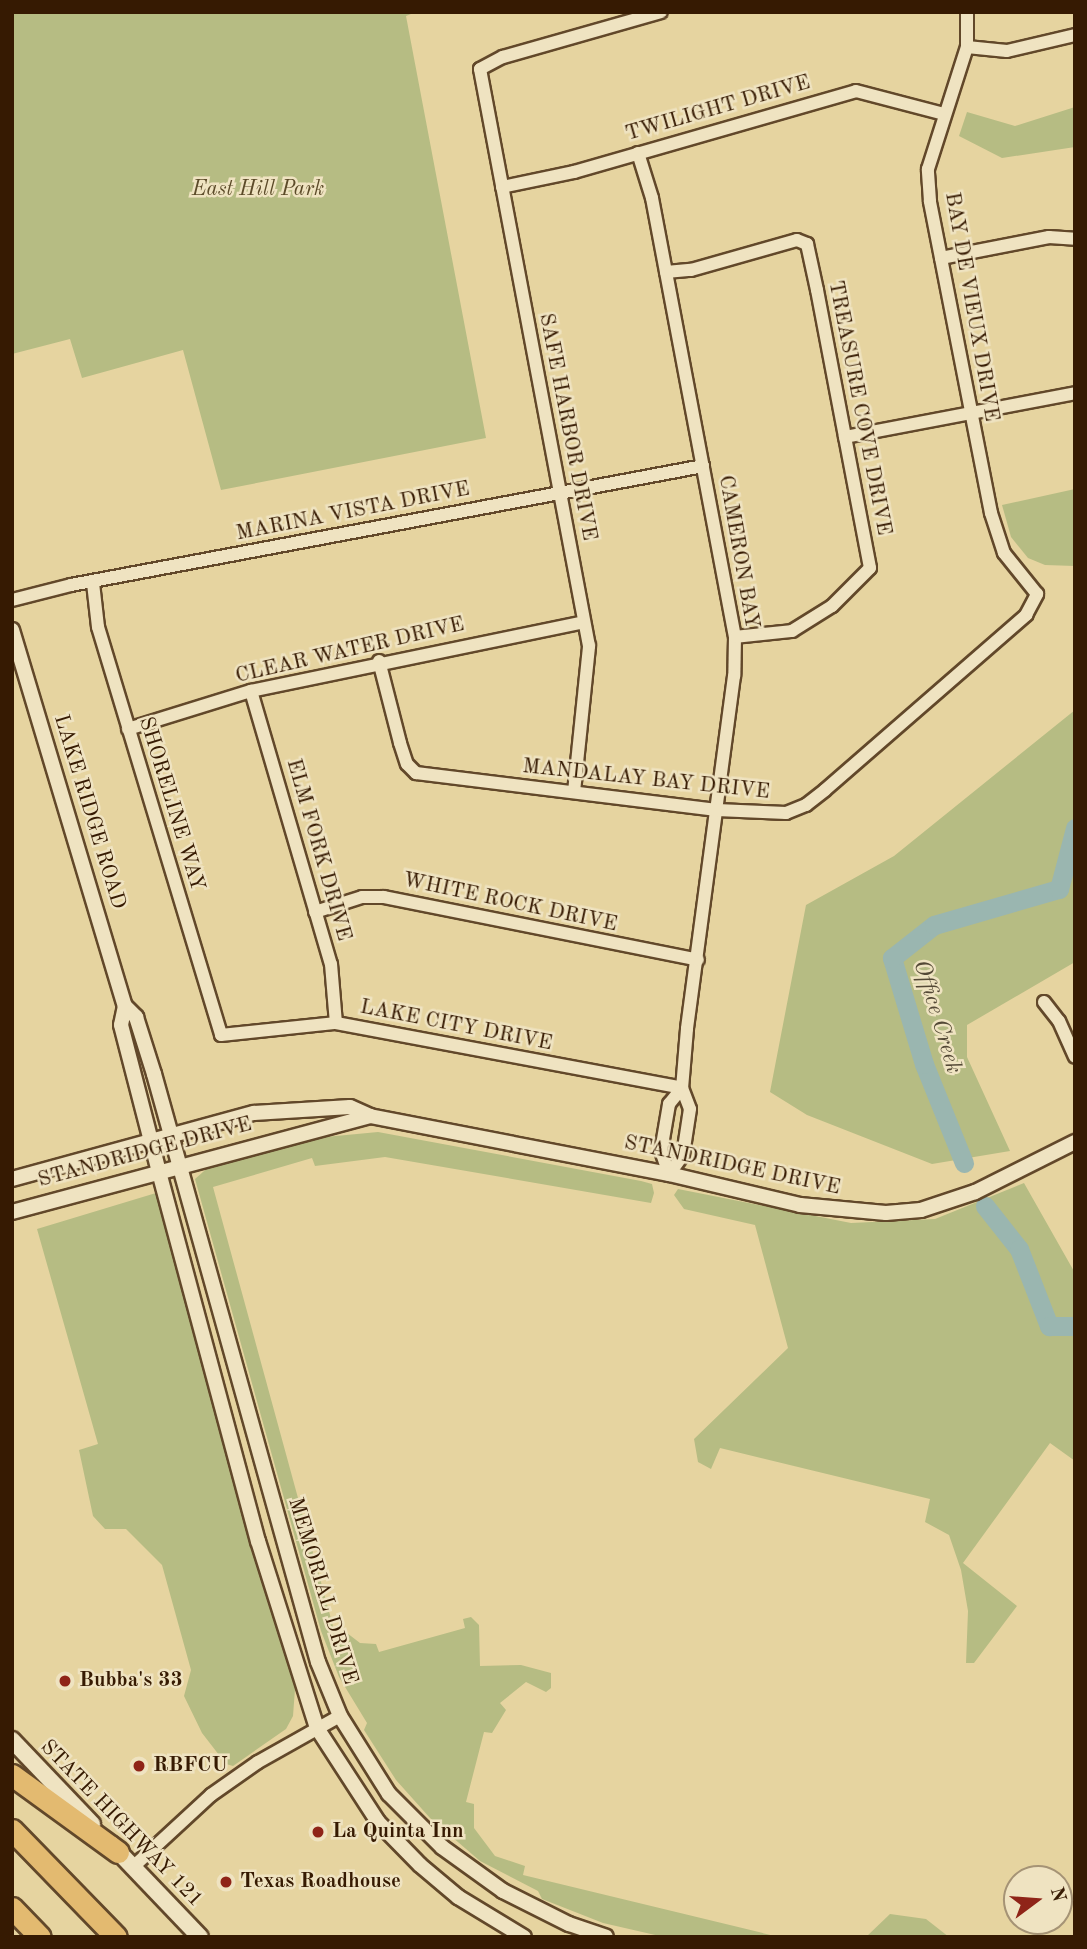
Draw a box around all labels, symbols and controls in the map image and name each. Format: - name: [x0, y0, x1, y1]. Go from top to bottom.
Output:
- street label: TWILIGHT DRIVE: [623, 71, 813, 147]
- park label: East Hill Park: [192, 177, 324, 203]
- street label: BAY DE VIEUX DRIVE: [938, 190, 1004, 424]
- street label: TREASURE COVE DRIVE: [822, 279, 896, 537]
- street label: SAFE HARBOR DRIVE: [533, 311, 601, 543]
- street label: CAMERON BAY: [712, 473, 764, 631]
- street label: MARINA VISTA DRIVE: [234, 477, 472, 547]
- street label: CLEAR WATER DRIVE: [233, 612, 467, 690]
- street label: LAKE RIDGE ROAD: [47, 712, 131, 912]
- street label: SHORELINE WAY: [133, 714, 209, 894]
- street label: MANDALAY BAY DRIVE: [521, 754, 771, 806]
- street label: ELM FORK DRIVE: [280, 756, 356, 944]
- street label: WHITE ROCK DRIVE: [400, 868, 620, 938]
- water label: Office Creek: [907, 957, 967, 1077]
- street label: LAKE CITY DRIVE: [358, 995, 554, 1057]
- street label: STANDRIDGE DRIVE: [35, 1112, 255, 1194]
- street label: STANDRIDGE DRIVE: [622, 1131, 842, 1201]
- street label: MEMORIAL DRIVE: [282, 1495, 362, 1687]
- place label: Bubba's 33: [79, 1668, 183, 1694]
- marker: Bubba's 33: [57, 1673, 73, 1689]
- street label: STATE HIGHWAY 121: [34, 1735, 208, 1913]
- place label: RBFCU: [153, 1753, 228, 1779]
- marker: RBFCU: [131, 1758, 147, 1774]
- place label: La Quinta Inn: [332, 1819, 464, 1845]
- marker: La Quinta Inn: [310, 1824, 326, 1840]
- north arrow: [1003, 1865, 1073, 1935]
- place label: Texas Roadhouse: [240, 1869, 401, 1895]
- marker: Texas Roadhouse: [218, 1874, 234, 1890]
- text: N: [1046, 1885, 1068, 1904]

